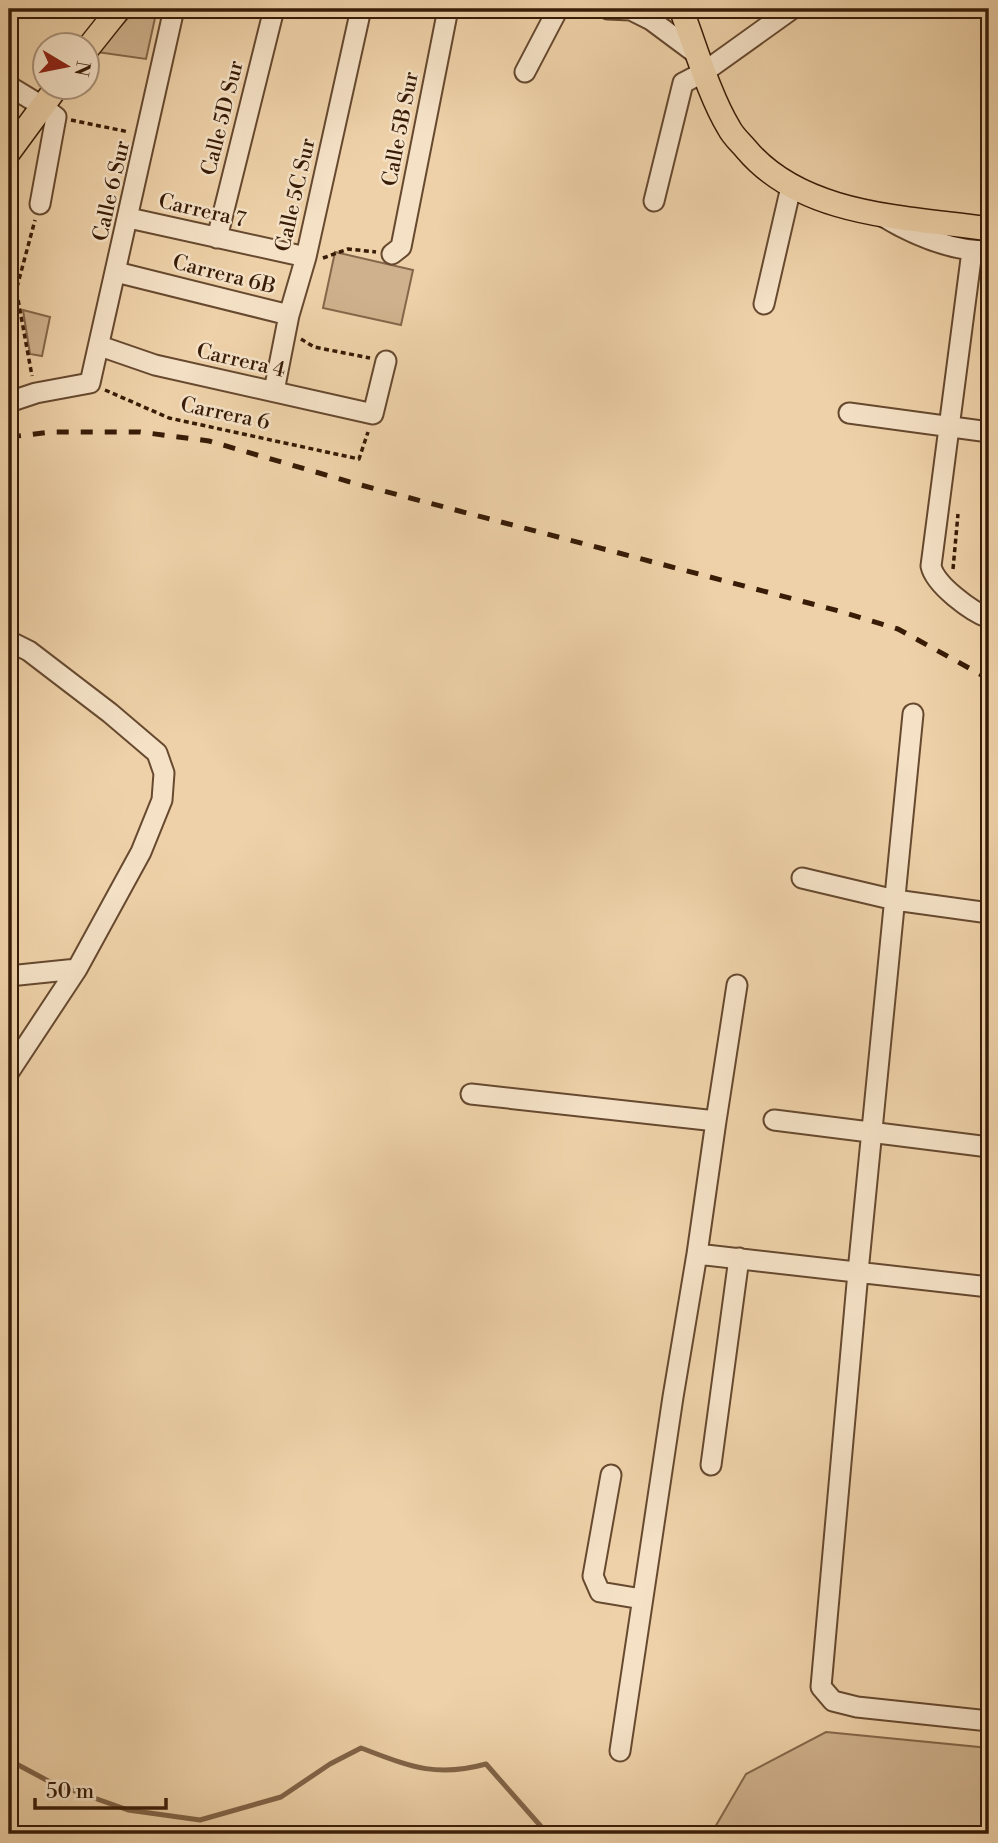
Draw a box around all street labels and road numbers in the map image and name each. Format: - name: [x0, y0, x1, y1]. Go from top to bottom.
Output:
- street label: Calle 5D Sur: [196, 58, 250, 178]
- street label: Calle 5B Sur: [377, 70, 425, 188]
- street label: Calle 5C Sur: [270, 136, 322, 254]
- street label: Calle 6 Sur: [88, 138, 136, 244]
- street label: Carrera 7: [156, 188, 248, 234]
- street label: Carrera 6B: [170, 250, 278, 300]
- street label: Carrera 4: [194, 338, 288, 384]
- street label: Carrera 6: [178, 392, 272, 436]

